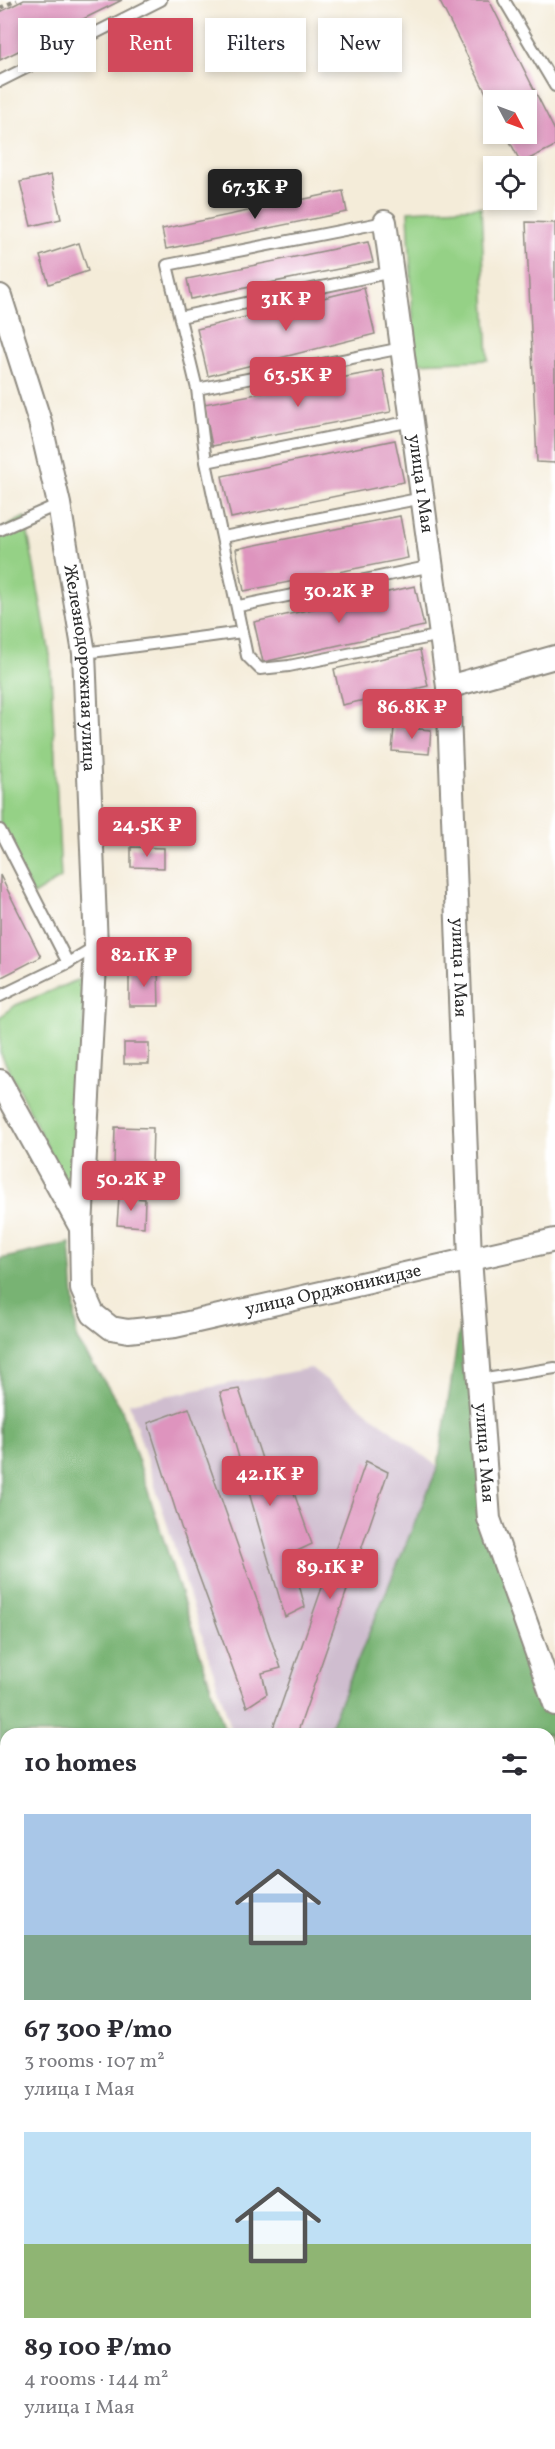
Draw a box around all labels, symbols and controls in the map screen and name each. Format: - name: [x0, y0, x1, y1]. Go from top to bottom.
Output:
- chip: Buy: [18, 18, 96, 72]
- chip: Rent: [108, 18, 193, 72]
- chip: Filters: [205, 18, 306, 72]
- chip: New: [318, 18, 402, 72]
- north arrow: [483, 90, 537, 144]
- map controls: [483, 90, 537, 210]
- button: locate: [483, 156, 537, 210]
- pin: 67.3K ₽: [200, 169, 310, 220]
- text: 67.3K ₽: [222, 174, 288, 202]
- pin: 31K ₽: [244, 281, 328, 332]
- text: 31K ₽: [261, 286, 311, 314]
- pin: 63.5K ₽: [243, 357, 353, 408]
- text: 63.5K ₽: [264, 362, 332, 390]
- street label: улица 1 Мая: [401, 433, 440, 535]
- street label: Железнодорожная улица: [57, 563, 101, 772]
- pin: 30.2K ₽: [284, 573, 394, 624]
- text: 30.2K ₽: [304, 578, 374, 606]
- pin: 86.8K ₽: [357, 689, 467, 740]
- text: 86.8K ₽: [377, 694, 447, 722]
- pin: 24.5K ₽: [92, 807, 202, 858]
- text: 24.5K ₽: [112, 812, 182, 840]
- street label: улица 1 Мая: [444, 917, 473, 1018]
- pin: 82.1K ₽: [89, 937, 199, 988]
- text: 82.1K ₽: [110, 942, 178, 970]
- pin: 50.2K ₽: [76, 1161, 186, 1212]
- text: 50.2K ₽: [96, 1166, 166, 1194]
- street label: улица Орджоникидзе: [243, 1258, 424, 1322]
- street label: улица 1 Мая: [468, 1402, 500, 1503]
- pin: 42.1K ₽: [215, 1456, 325, 1507]
- text: 42.1K ₽: [236, 1461, 304, 1489]
- pin: 89.1K ₽: [275, 1549, 385, 1600]
- text: 89.1K ₽: [296, 1554, 364, 1582]
- text: 10 homes: [24, 1746, 137, 1782]
- icon: filters: [498, 1748, 531, 1781]
- icon: home: [224, 1853, 332, 1961]
- text: 67 300 ₽/mo: [24, 2012, 172, 2048]
- text: 3 rooms · 107 m²: [24, 2048, 165, 2076]
- text: улица 1 Мая: [24, 2076, 134, 2104]
- icon: home: [224, 2171, 332, 2279]
- text: 89 100 ₽/mo: [24, 2330, 172, 2366]
- text: 4 rooms · 144 m²: [24, 2366, 169, 2394]
- text: улица 1 Мая: [24, 2394, 134, 2422]

